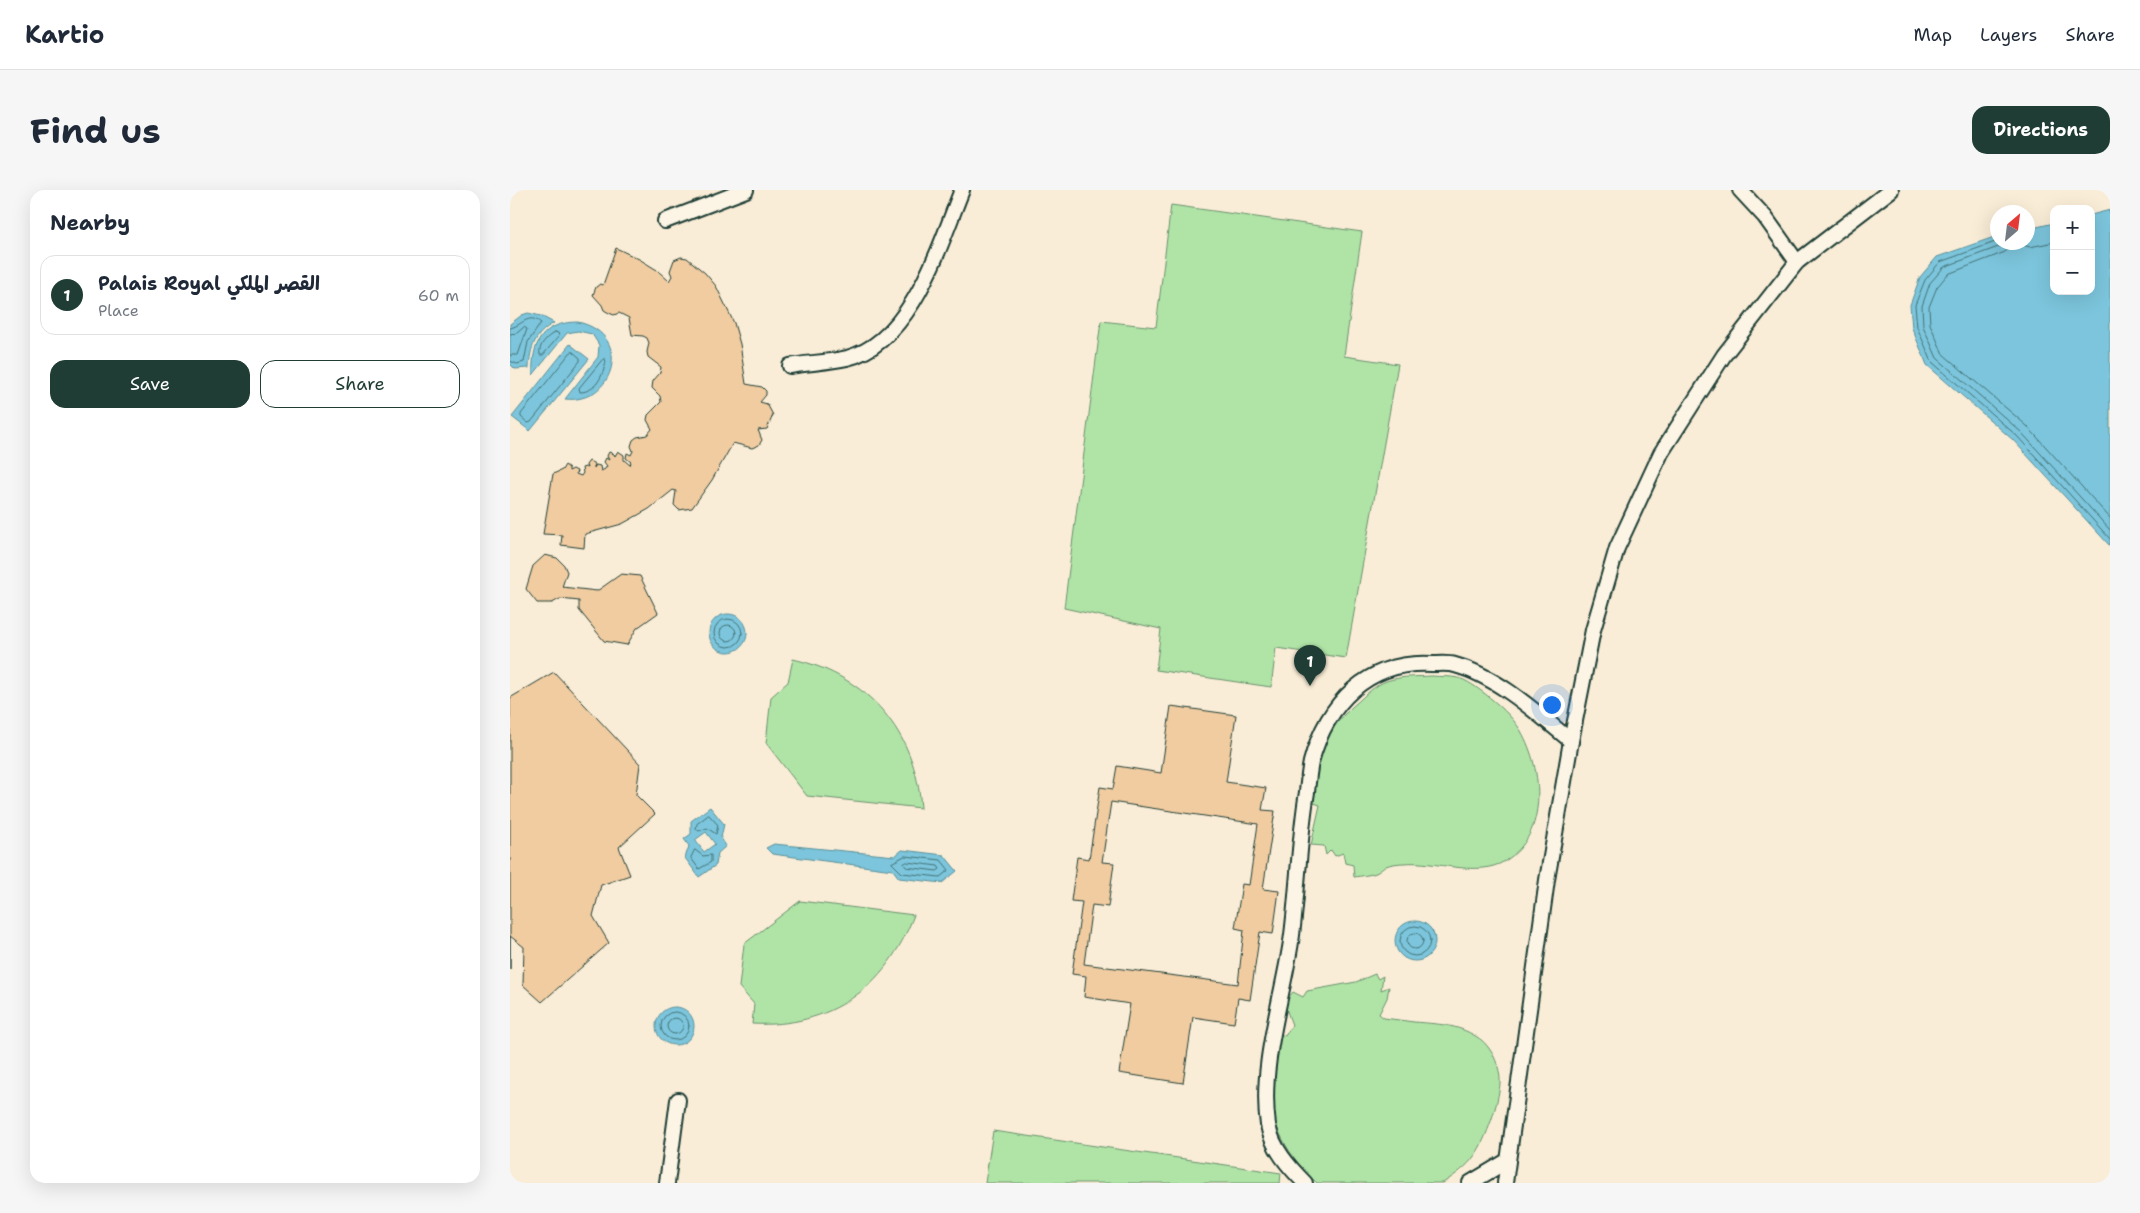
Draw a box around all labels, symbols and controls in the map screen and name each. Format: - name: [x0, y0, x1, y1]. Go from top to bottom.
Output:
- text: Kartio: [25, 19, 104, 51]
- text: Map: [1914, 23, 1952, 47]
- text: Layers: [1980, 23, 2037, 47]
- text: Share: [2065, 23, 2115, 47]
- button: Directions: [1972, 106, 2110, 154]
- text: Find us: [30, 107, 161, 154]
- north arrow: [1990, 205, 2035, 250]
- map controls: [2050, 205, 2095, 295]
- button: +: [2050, 205, 2095, 250]
- text: Nearby: [50, 209, 130, 237]
- button: −: [2050, 250, 2095, 295]
- text: Palais Royal القصر الملكي: [98, 271, 320, 296]
- text: 1: [63, 285, 71, 306]
- text: 60 m: [418, 285, 459, 306]
- text: Place: [98, 300, 139, 321]
- button: Save: [50, 360, 250, 408]
- button: Share: [260, 360, 460, 408]
- pin: 1: [1294, 645, 1326, 686]
- your location: [1539, 692, 1565, 718]

